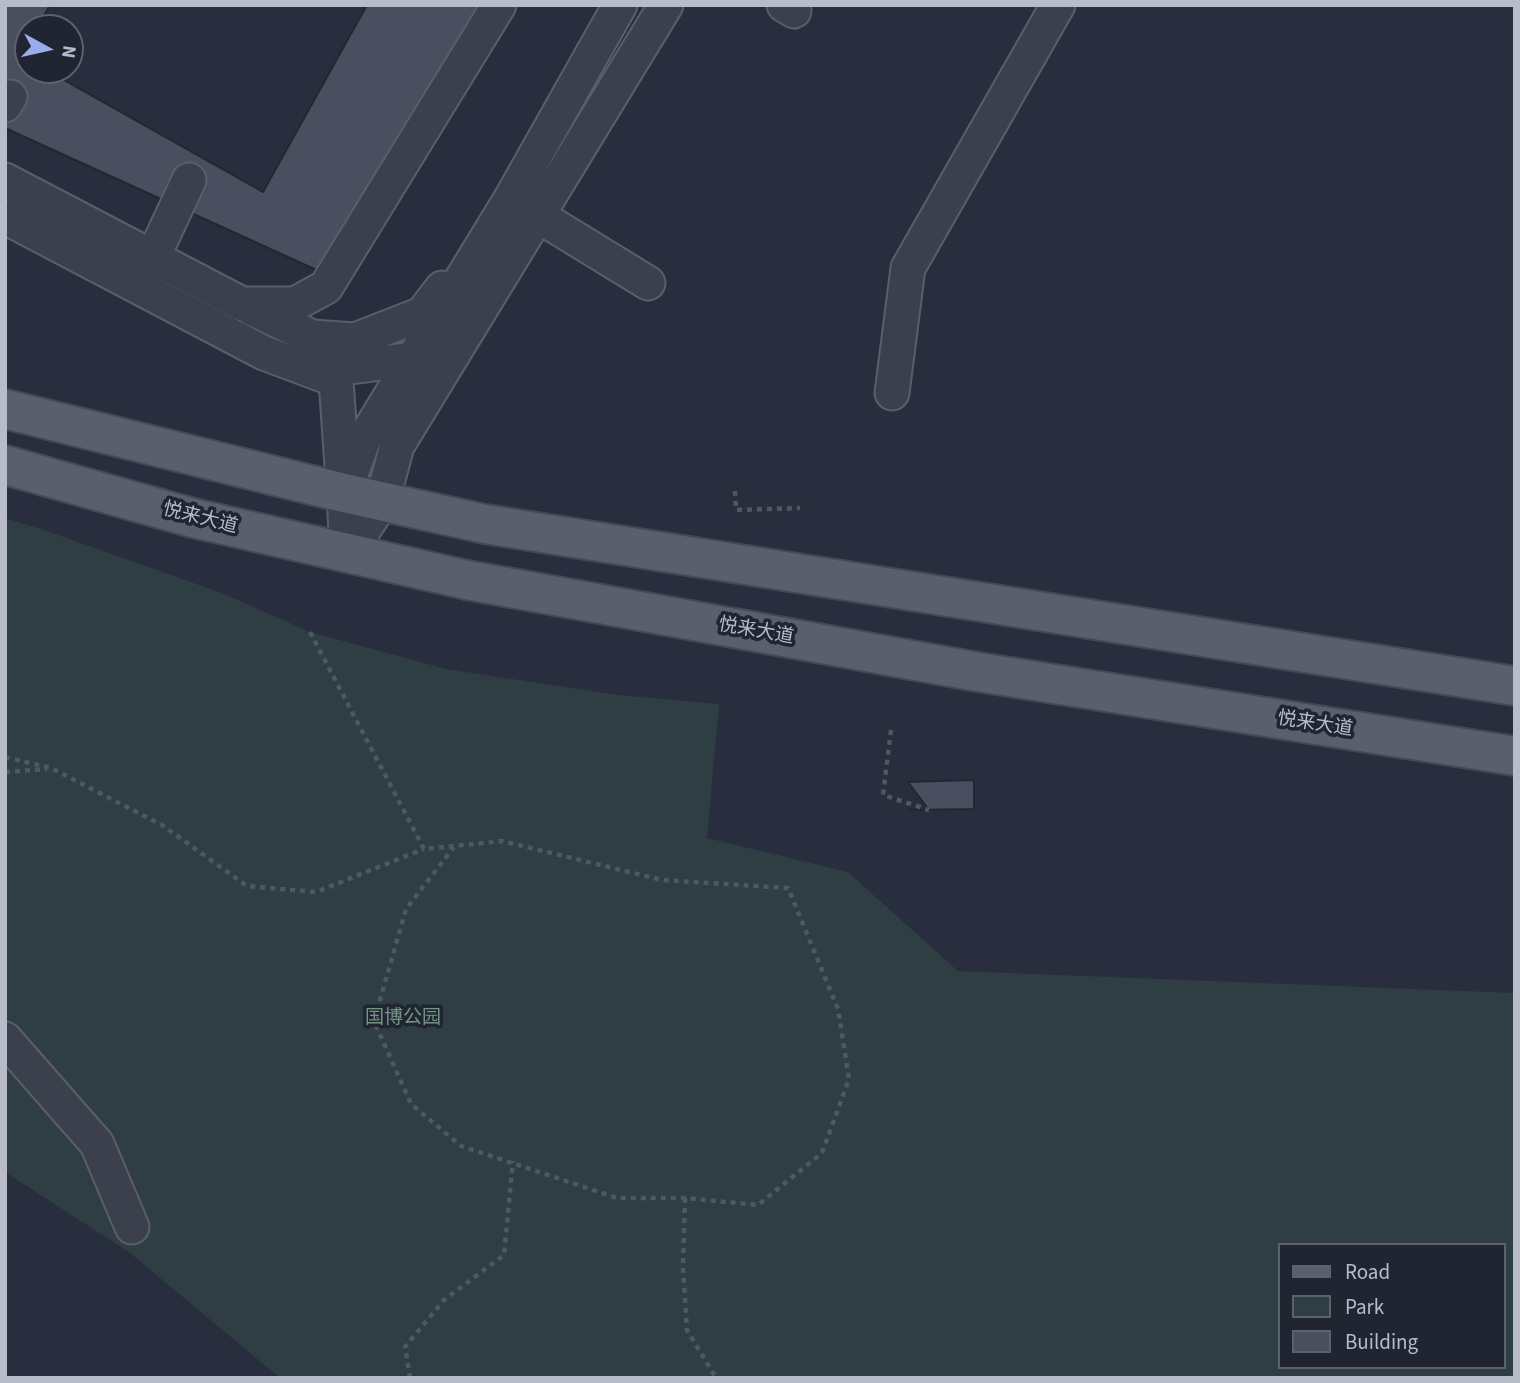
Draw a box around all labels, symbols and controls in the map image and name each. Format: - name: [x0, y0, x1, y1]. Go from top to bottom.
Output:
- north arrow: [14, 14, 84, 84]
- text: N: [54, 44, 83, 60]
- street label: 悦来大道: [160, 499, 240, 539]
- street label: 悦来大道: [717, 614, 795, 650]
- street label: 悦来大道: [1276, 708, 1354, 742]
- park label: 国博公园: [365, 1008, 441, 1030]
- legend: [1278, 1243, 1506, 1369]
- text: Road: [1345, 1257, 1390, 1287]
- text: Park: [1345, 1292, 1384, 1322]
- text: Building: [1345, 1327, 1418, 1357]

